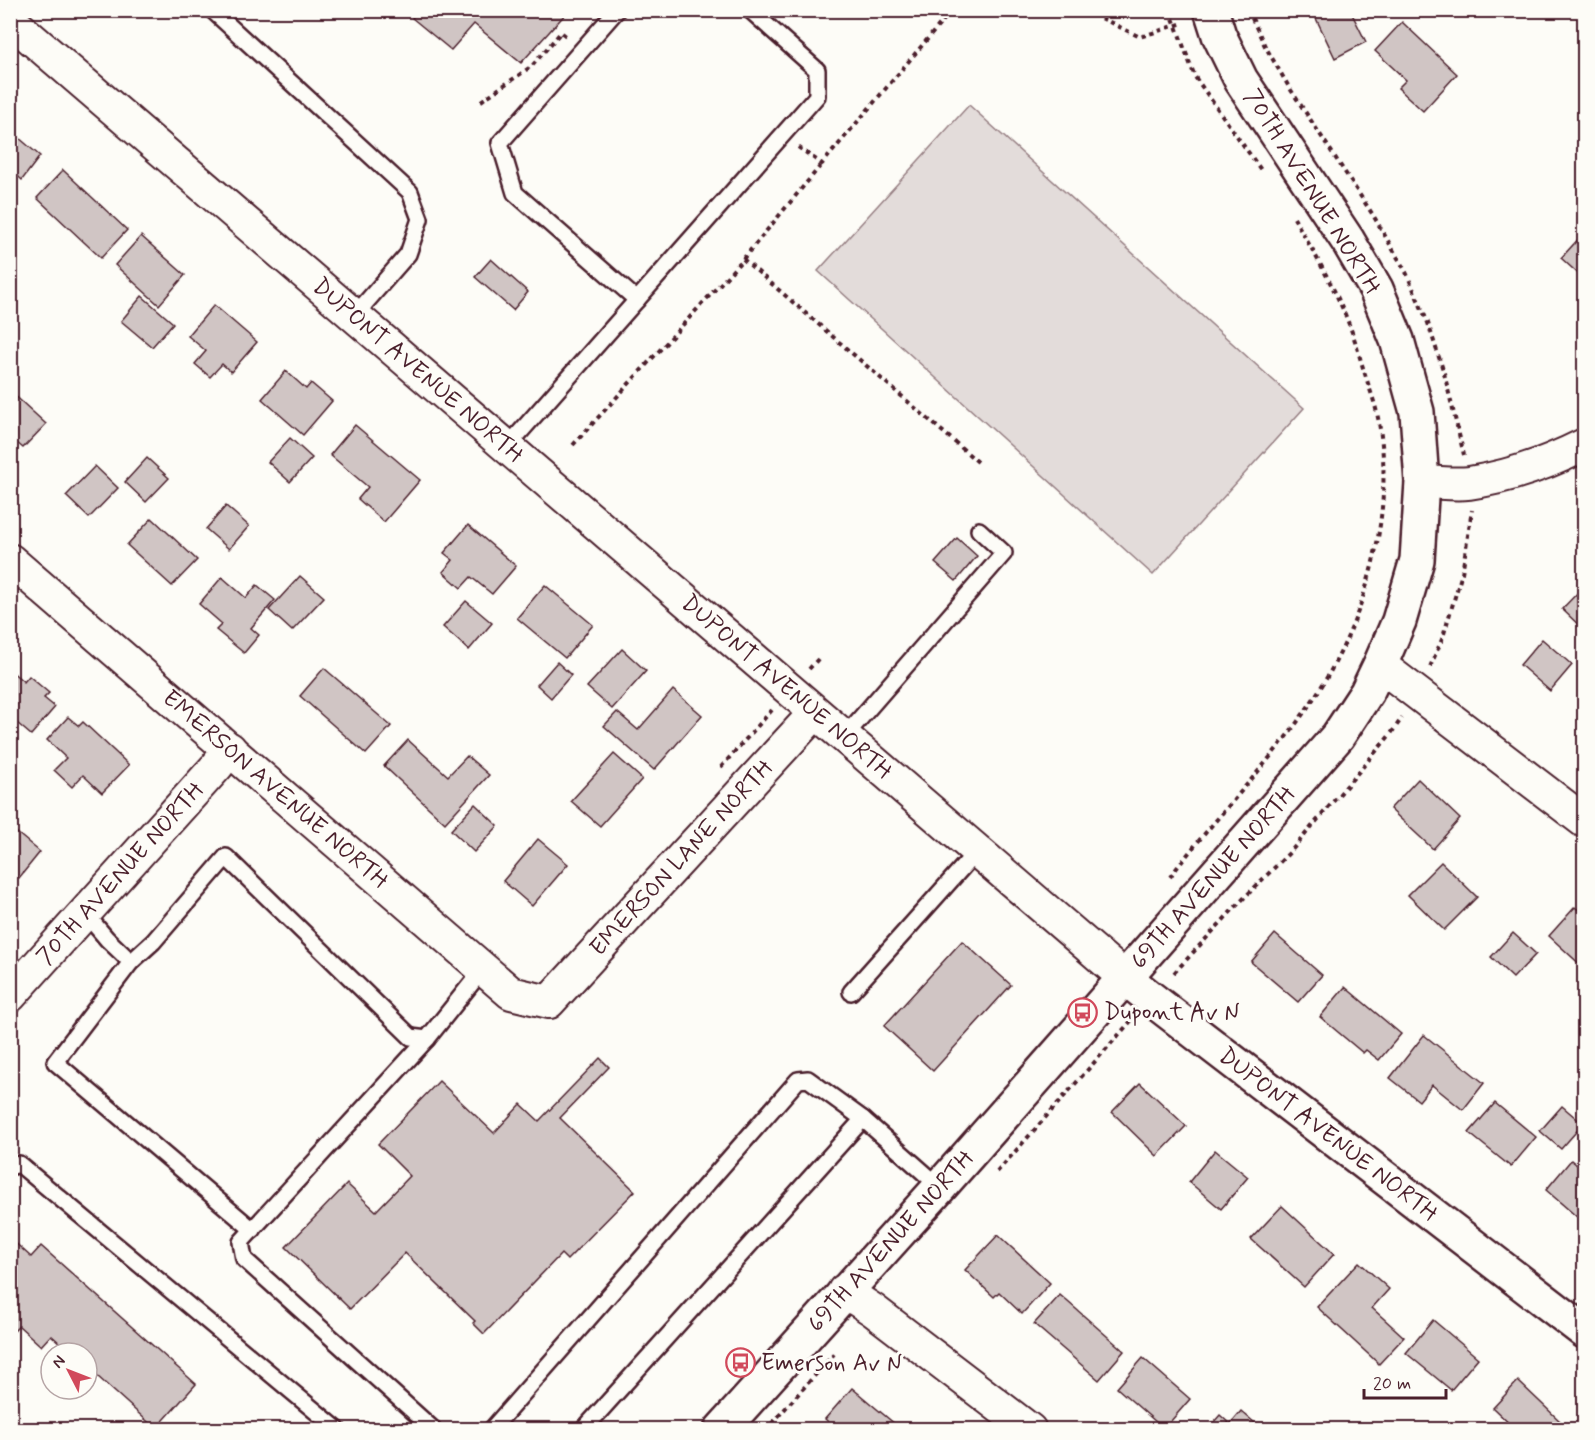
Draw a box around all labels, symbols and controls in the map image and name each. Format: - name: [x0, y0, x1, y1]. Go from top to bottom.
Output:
- street label: 70TH AVENUE NORTH: [1236, 83, 1388, 301]
- street label: DUPONT AVENUE NORTH: [306, 271, 530, 470]
- street label: DUPONT AVENUE NORTH: [674, 588, 899, 787]
- street label: EMERSON AVENUE NORTH: [156, 683, 395, 896]
- street label: EMERSON LANE NORTH: [583, 753, 780, 963]
- street label: 70TH AVENUE NORTH: [30, 775, 211, 972]
- street label: 69TH AVENUE NORTH: [1124, 779, 1303, 976]
- bus stop icon: Dupont Av N: [1067, 996, 1099, 1028]
- place label: Dupont Av N: [1104, 997, 1240, 1028]
- street label: DUPONT AVENUE NORTH: [1212, 1040, 1445, 1229]
- street label: 69TH AVENUE NORTH: [801, 1143, 981, 1339]
- north arrow: [39, 1341, 99, 1401]
- bus stop icon: Emerson Av N: [724, 1347, 756, 1379]
- place label: Emerson Av N: [761, 1348, 903, 1379]
- text: N: [48, 1351, 70, 1373]
- scale bar: [1364, 1362, 1446, 1400]
- text: 20 m: [1373, 1372, 1411, 1396]

